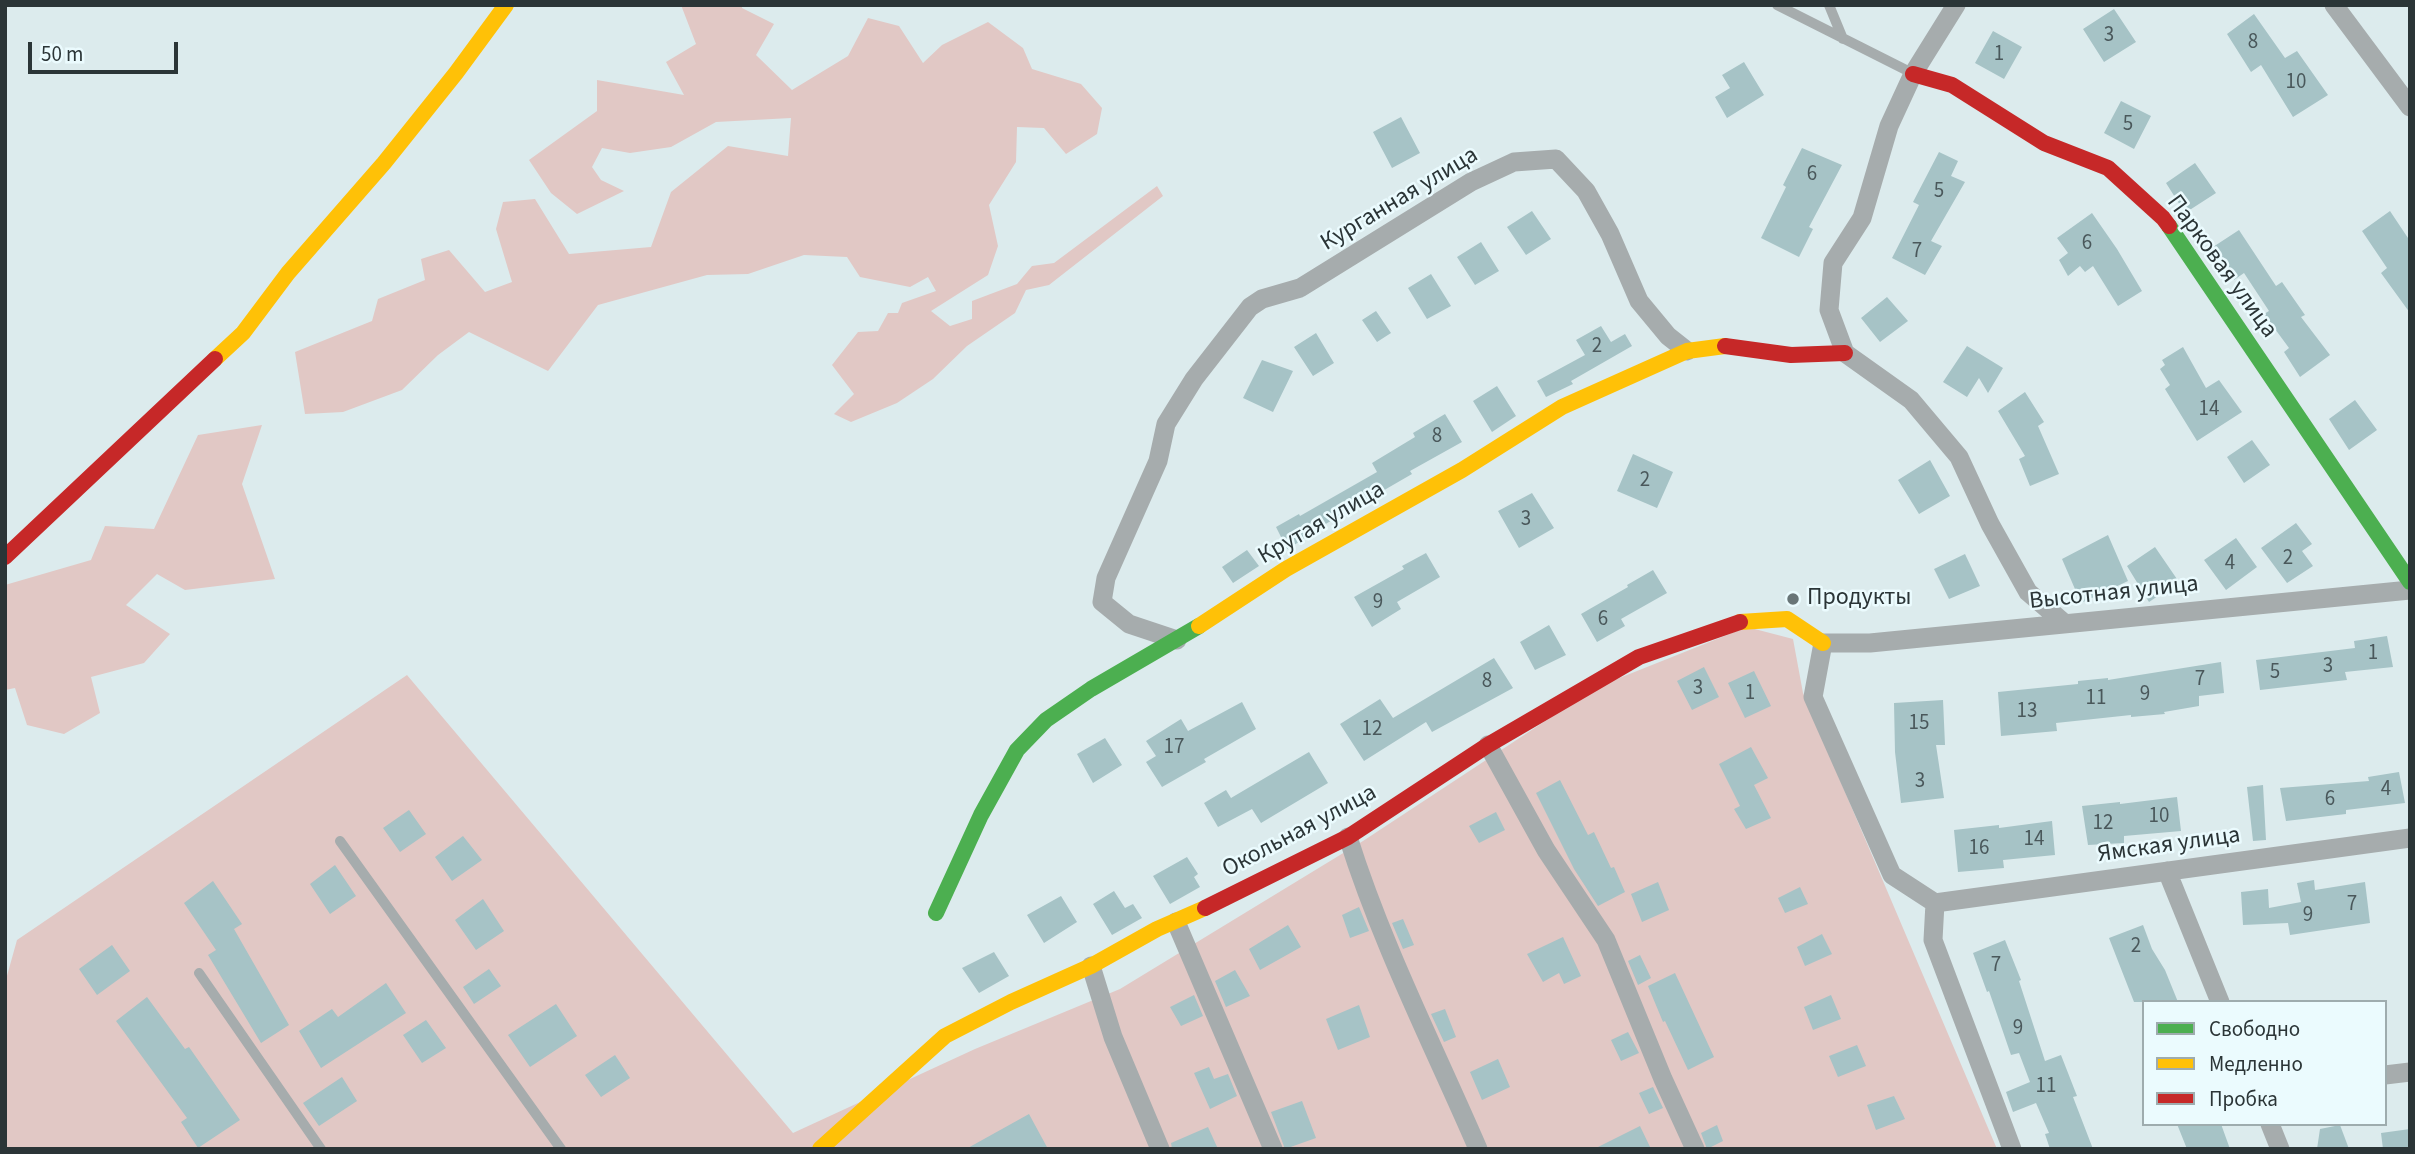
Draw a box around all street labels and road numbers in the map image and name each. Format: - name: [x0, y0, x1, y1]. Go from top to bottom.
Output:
- street label: Курганная улица: [1316, 142, 1484, 258]
- street label: Парковая улица: [2159, 190, 2283, 344]
- street label: Крутая улица: [1254, 476, 1390, 572]
- street label: Высотная улица: [2028, 571, 2200, 617]
- street label: Окольная улица: [1218, 779, 1382, 885]
- street label: Ямская улица: [2096, 822, 2242, 870]

